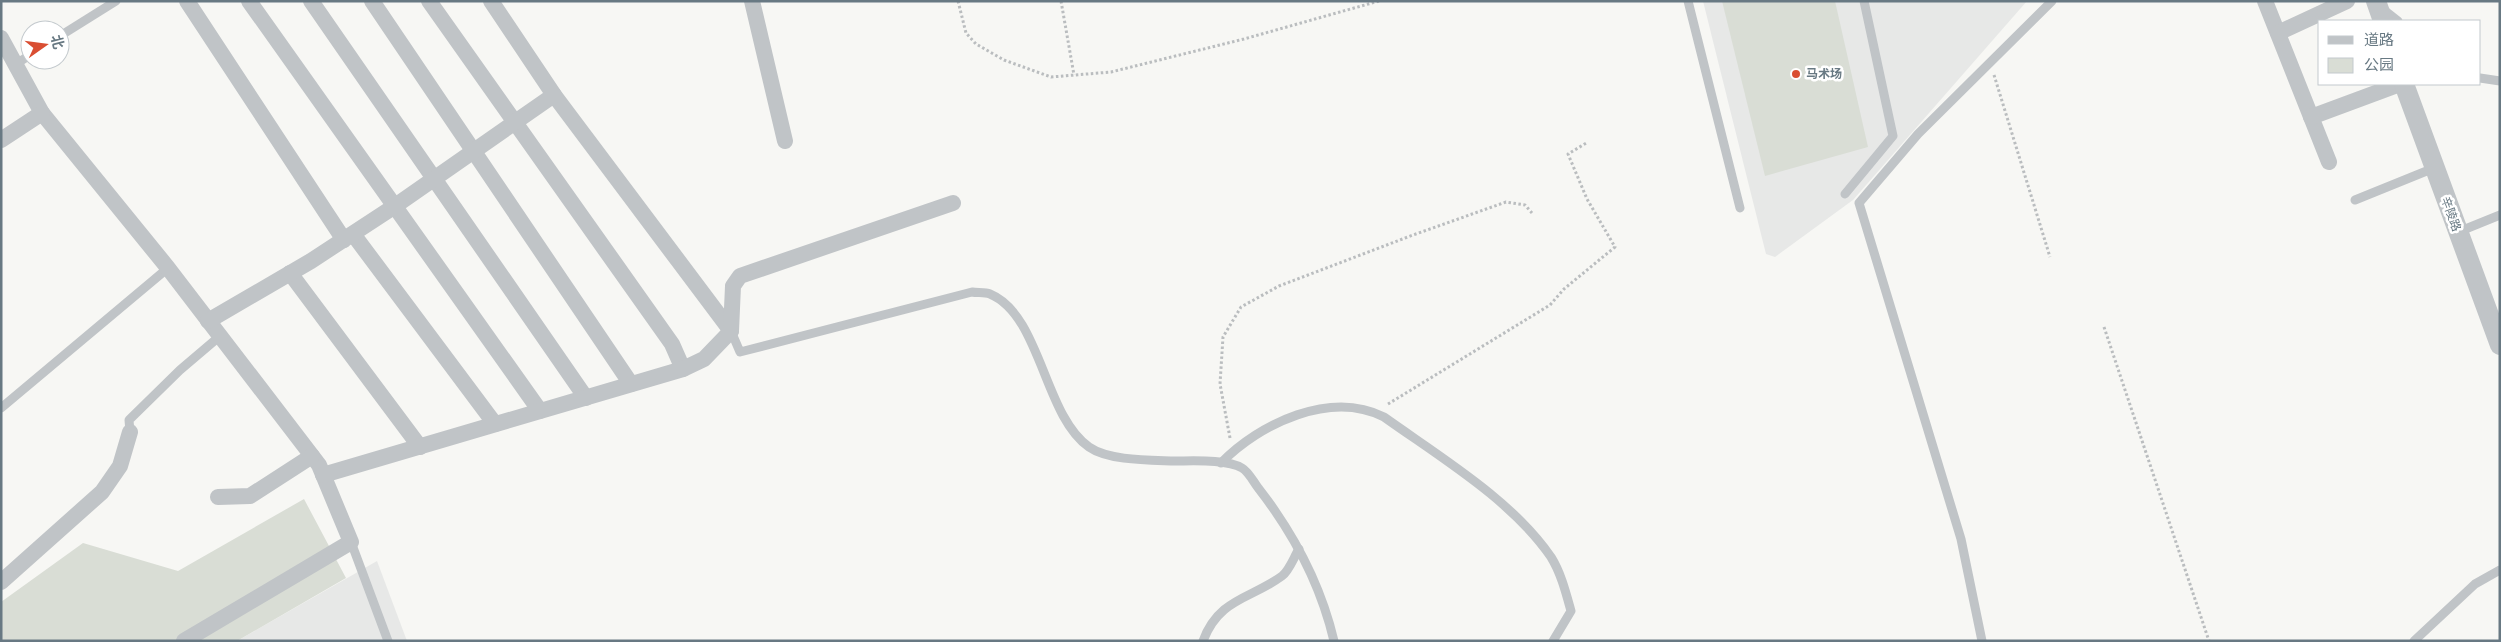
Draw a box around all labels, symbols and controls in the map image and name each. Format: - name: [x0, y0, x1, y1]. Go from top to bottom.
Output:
- north arrow: [20, 20, 70, 70]
- legend: [2318, 20, 2481, 85]
- text: 道路: [2364, 30, 2394, 49]
- text: 北: [48, 33, 68, 51]
- text: 公园: [2364, 55, 2394, 74]
- place label: 马术场: [1806, 66, 1842, 81]
- marker: 马术场: [1790, 68, 1802, 80]
- street label: 辛陵路: [2438, 194, 2465, 233]

